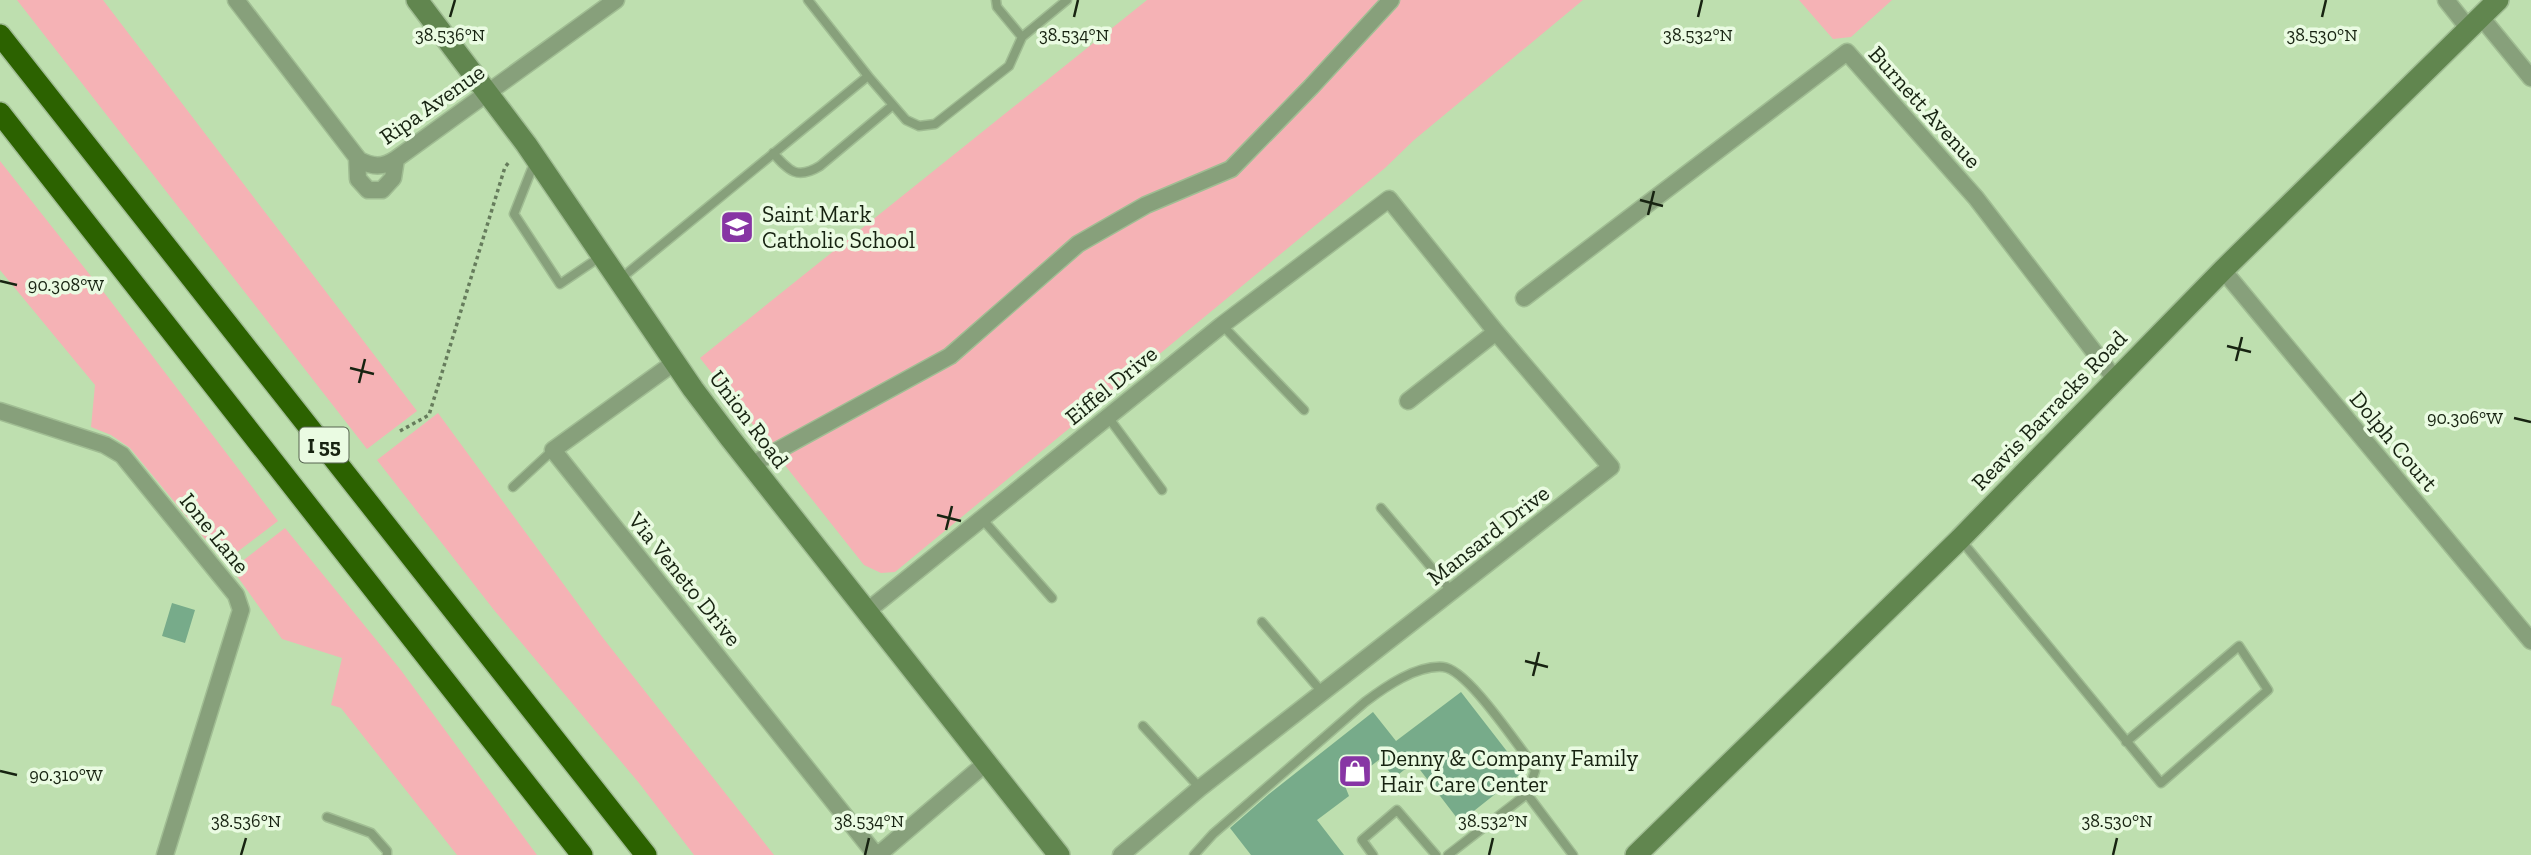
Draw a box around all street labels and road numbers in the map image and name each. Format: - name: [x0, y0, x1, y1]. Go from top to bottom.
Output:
- street label: Burnett Avenue: [1863, 40, 1987, 174]
- street label: Ripa Avenue: [374, 58, 490, 150]
- street label: Reavis Barracks Road: [1965, 324, 2133, 496]
- street label: Eiffel Drive: [1059, 339, 1163, 431]
- street label: Union Road: [703, 365, 795, 474]
- street label: Dolph Court: [2344, 385, 2444, 497]
- road number: I 55: [300, 428, 348, 462]
- street label: Mansard Drive: [1421, 479, 1555, 591]
- street label: Ione Lane: [174, 487, 256, 579]
- street label: Via Veneto Drive: [622, 506, 748, 652]

